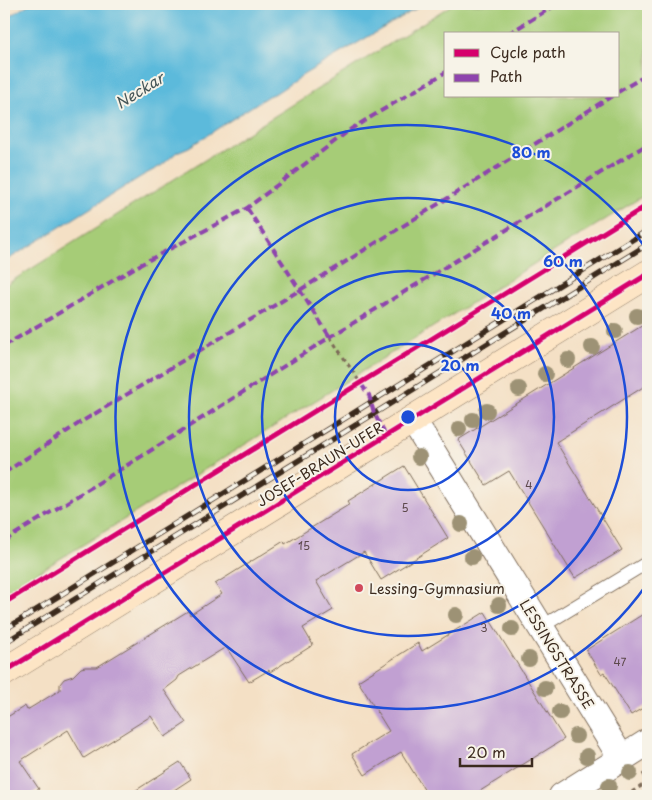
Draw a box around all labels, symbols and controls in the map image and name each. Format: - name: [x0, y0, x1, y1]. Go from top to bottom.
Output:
- legend: [444, 32, 620, 98]
- text: Cycle path: [490, 40, 566, 63]
- text: Path: [490, 64, 522, 87]
- water label: Neckar: [110, 65, 170, 114]
- text: 80 m: [511, 140, 551, 163]
- text: 60 m: [543, 249, 583, 272]
- text: 40 m: [491, 301, 531, 324]
- text: 20 m: [441, 353, 479, 376]
- centre of rings: [399, 408, 417, 426]
- street label: JOSEF-BRAUN-UFER: [253, 416, 387, 512]
- house number: 4: [525, 476, 533, 493]
- house number: 5: [401, 499, 409, 516]
- house number: 15: [298, 537, 310, 554]
- place label: Lessing-Gymnasium: [369, 578, 505, 599]
- marker: Lessing-Gymnasium: [353, 582, 365, 594]
- street label: LESSINGSTRASSE: [515, 595, 599, 713]
- house number: 3: [480, 619, 488, 636]
- house number: 47: [614, 653, 627, 670]
- scale bar: [460, 735, 532, 767]
- text: 20 m: [467, 740, 506, 763]

